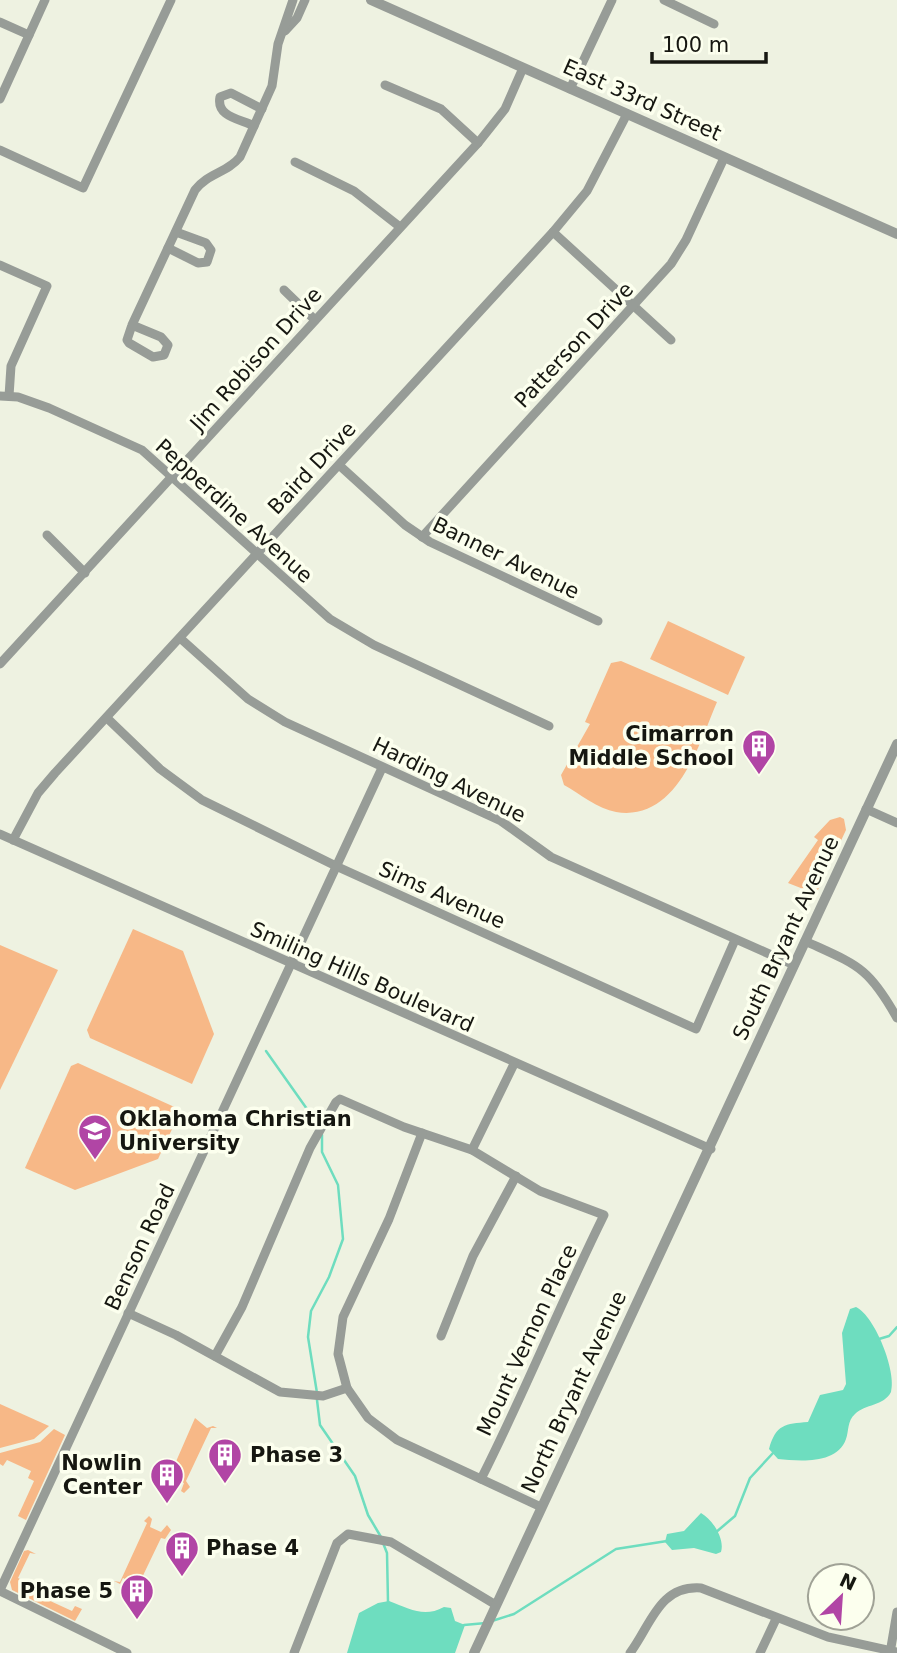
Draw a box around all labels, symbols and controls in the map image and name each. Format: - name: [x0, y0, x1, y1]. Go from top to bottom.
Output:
- scale bar: [652, 21, 766, 65]
- text: 100 m: [662, 33, 729, 57]
- street label: East 33rd Street: [559, 54, 725, 146]
- street label: Patterson Drive: [510, 277, 638, 413]
- street label: Jim Robison Drive: [184, 282, 327, 437]
- street label: Baird Drive: [263, 417, 361, 519]
- street label: Pepperdine Avenue: [151, 434, 317, 588]
- street label: Banner Avenue: [429, 512, 583, 604]
- place label: Cimarron Middle School: [569, 722, 734, 770]
- building icon: Cimarron Middle School: [740, 727, 778, 776]
- street label: Harding Avenue: [368, 733, 530, 827]
- street label: South Bryant Avenue: [728, 832, 844, 1044]
- street label: Sims Avenue: [375, 857, 509, 933]
- street label: Smiling Hills Boulevard: [247, 917, 477, 1037]
- place label: Oklahoma Christian University: [119, 1107, 352, 1155]
- school or university icon: Oklahoma Christian University: [76, 1112, 114, 1161]
- street label: Benson Road: [100, 1180, 180, 1314]
- street label: Mount Vernon Place: [472, 1240, 582, 1440]
- street label: North Bryant Avenue: [517, 1287, 631, 1497]
- building icon: Phase 3: [206, 1436, 244, 1485]
- place label: Phase 3: [250, 1443, 343, 1467]
- place label: Nowlin Center: [61, 1451, 143, 1499]
- building icon: Nowlin Center: [148, 1456, 186, 1505]
- building icon: Phase 4: [163, 1529, 201, 1578]
- place label: Phase 4: [206, 1536, 299, 1560]
- north arrow: [806, 1562, 876, 1632]
- text: N: [836, 1568, 860, 1595]
- building icon: Phase 5: [118, 1572, 156, 1621]
- place label: Phase 5: [20, 1579, 113, 1603]

